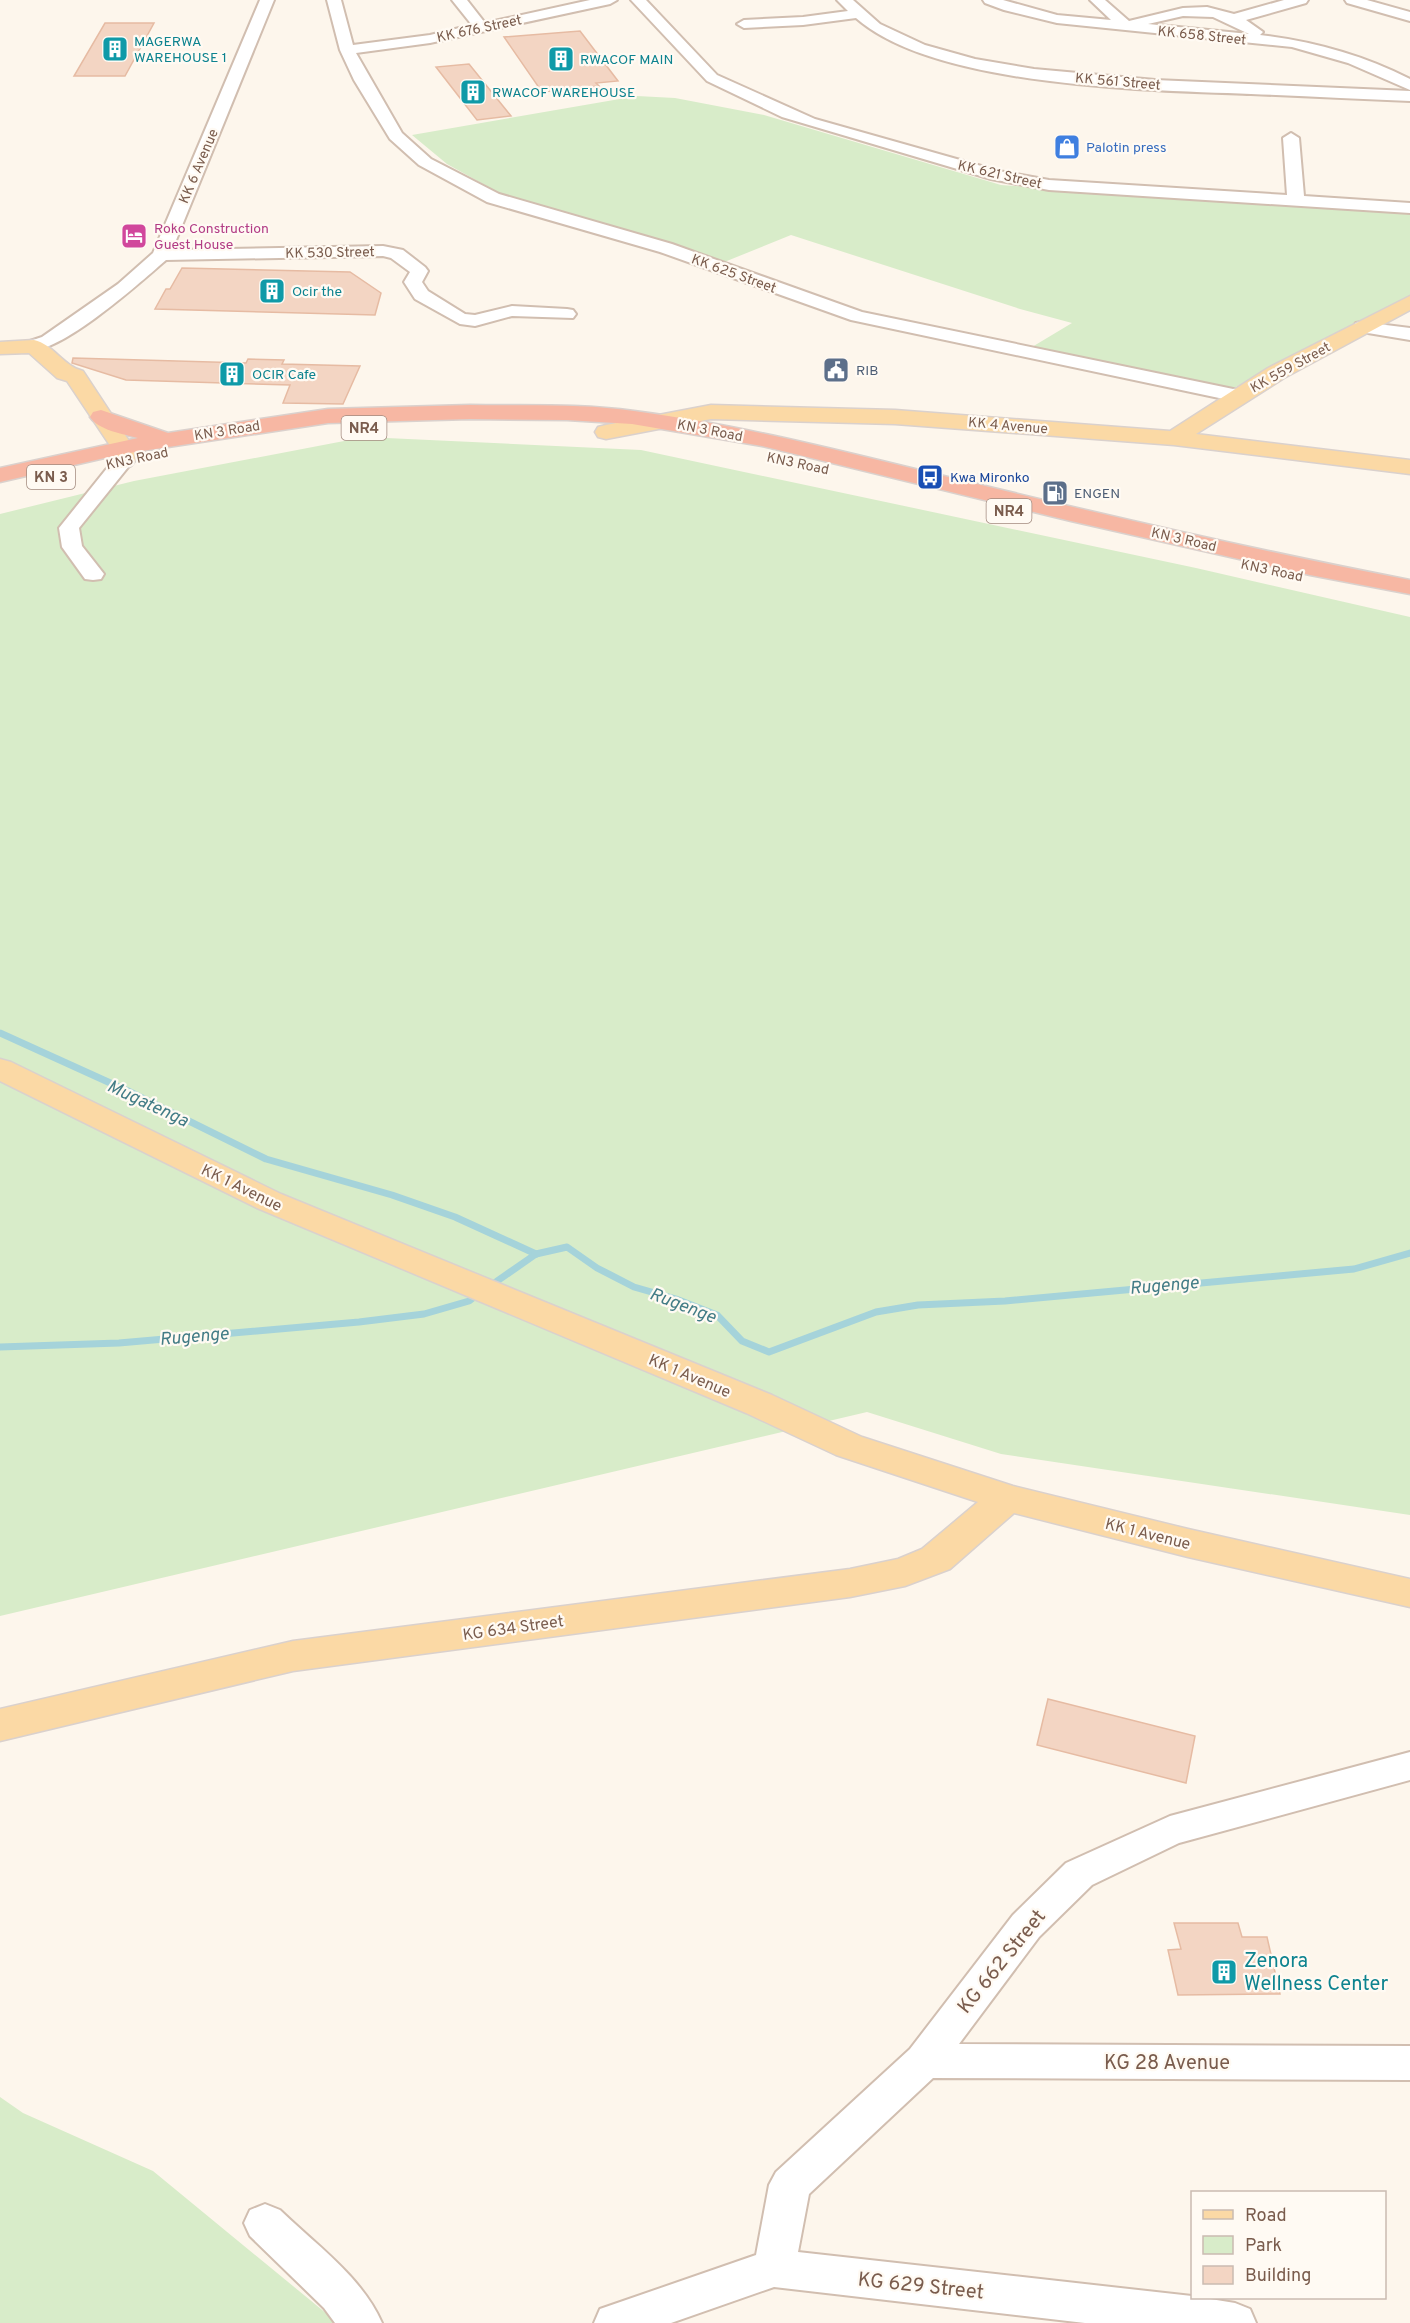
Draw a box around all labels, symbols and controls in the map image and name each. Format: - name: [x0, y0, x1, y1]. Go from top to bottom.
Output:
- street label: KK 676 Street: [435, 12, 523, 47]
- street label: KK 658 Street: [1157, 23, 1247, 50]
- building icon: MAGERWA WAREHOUSE 1: [100, 34, 130, 64]
- place label: MAGERWA WAREHOUSE 1: [134, 34, 227, 67]
- building icon: RWACOF MAIN: [546, 44, 576, 74]
- place label: RWACOF MAIN: [580, 52, 673, 69]
- street label: KK 561 Street: [1074, 70, 1161, 95]
- building icon: RWACOF WAREHOUSE: [458, 77, 488, 107]
- place label: RWACOF WAREHOUSE: [492, 85, 635, 102]
- street label: KK 6 Avenue: [176, 127, 223, 207]
- shop icon: Palotin press: [1052, 132, 1082, 162]
- place label: Palotin press: [1086, 140, 1166, 157]
- street label: KK 621 Street: [956, 158, 1043, 193]
- hotel icon: Roko Construction Guest House: [119, 221, 149, 251]
- place label: Roko Construction Guest House: [154, 221, 269, 254]
- street label: KK 530 Street: [285, 244, 375, 263]
- street label: KK 625 Street: [689, 251, 778, 298]
- building icon: Ocir the: [257, 276, 287, 306]
- place label: Ocir the: [292, 284, 342, 301]
- street label: KK 559 Street: [1248, 339, 1334, 397]
- public building icon: RIB: [821, 355, 851, 385]
- building icon: OCIR Cafe: [217, 359, 247, 389]
- place label: RIB: [856, 363, 878, 380]
- place label: OCIR Cafe: [252, 367, 316, 384]
- street label: KK 4 Avenue: [967, 415, 1048, 438]
- road number: NR4: [342, 416, 386, 440]
- street label: KN 3 Road: [675, 417, 744, 446]
- street label: KN 3 Road: [193, 418, 261, 445]
- street label: KN3 Road: [105, 445, 170, 474]
- street label: KN3 Road: [765, 450, 830, 479]
- bus stop icon: Kwa Mironko: [915, 462, 945, 492]
- road number: KN 3: [27, 465, 75, 489]
- place label: Kwa Mironko: [950, 470, 1030, 487]
- fuel station icon: ENGEN: [1040, 478, 1070, 508]
- place label: ENGEN: [1074, 486, 1120, 503]
- road number: NR4: [986, 499, 1032, 523]
- street label: KN 3 Road: [1149, 525, 1218, 556]
- street label: KN3 Road: [1239, 557, 1304, 586]
- water label: Mugatenga: [103, 1076, 192, 1133]
- street label: KK 1 Avenue: [197, 1161, 285, 1217]
- water label: Rugenge: [1129, 1272, 1200, 1301]
- water label: Rugenge: [646, 1283, 720, 1330]
- water label: Rugenge: [159, 1323, 230, 1352]
- street label: KK 1 Avenue: [645, 1351, 733, 1403]
- street label: KK 1 Avenue: [1103, 1515, 1192, 1555]
- street label: KG 634 Street: [462, 1612, 565, 1646]
- street label: KG 662 Street: [953, 1905, 1053, 2020]
- place label: Zenora Wellness Center: [1244, 1949, 1388, 1998]
- building icon: Zenora Wellness Center: [1209, 1957, 1239, 1987]
- street label: KG 28 Avenue: [1104, 2051, 1230, 2077]
- legend: [1191, 2191, 1386, 2299]
- text: Road: [1245, 2205, 1287, 2228]
- text: Park: [1245, 2235, 1282, 2258]
- text: Building: [1245, 2265, 1311, 2288]
- street label: KG 629 Street: [856, 2267, 985, 2307]

